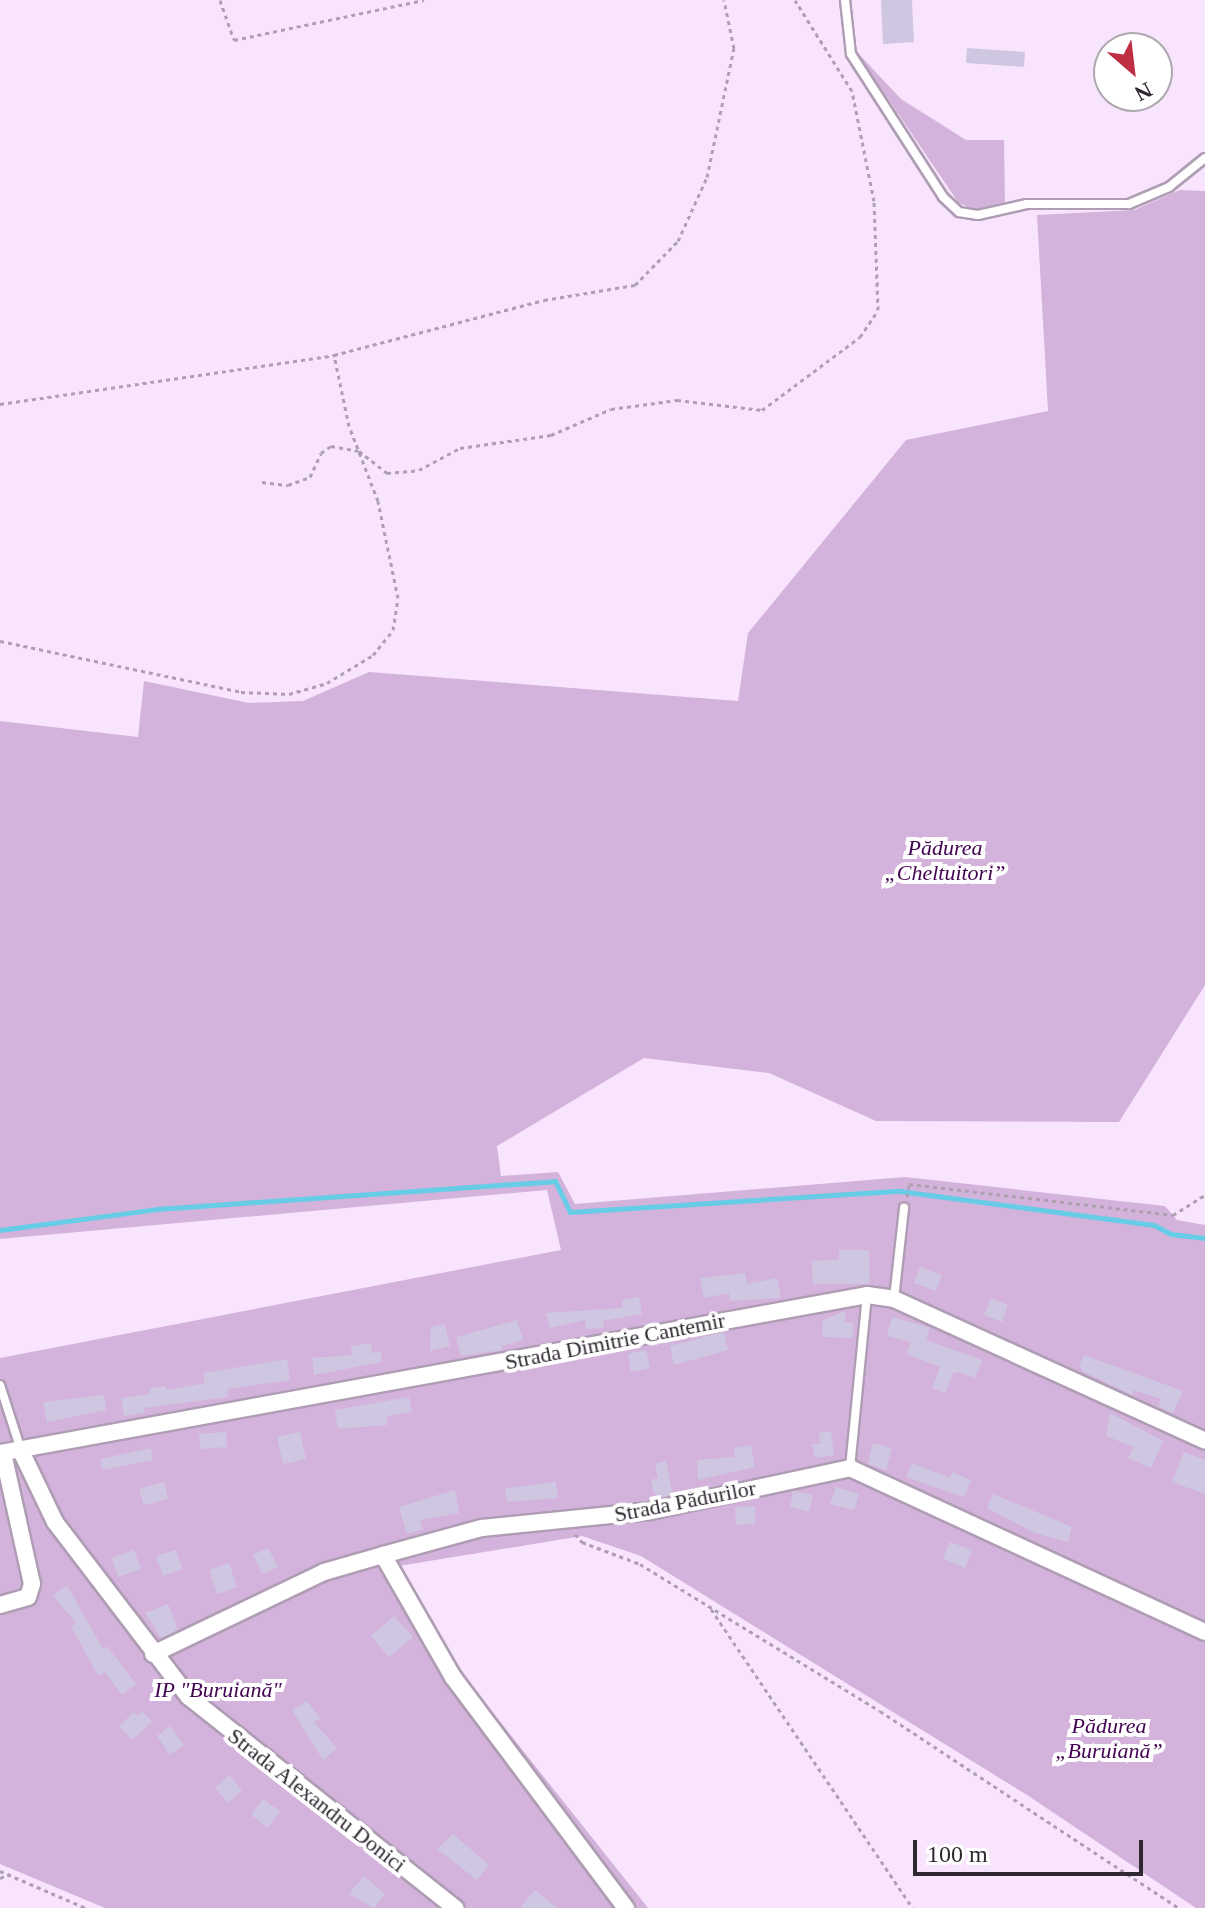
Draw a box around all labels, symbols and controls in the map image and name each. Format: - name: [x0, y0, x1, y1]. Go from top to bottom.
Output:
- north arrow: [1093, 32, 1173, 112]
- text: N: [1131, 77, 1156, 107]
- park label: Pădurea „Cheltuitori”: [884, 834, 1006, 886]
- street label: Strada Dimitrie Cantemir: [503, 1307, 727, 1375]
- street label: Strada Pădurilor: [612, 1474, 758, 1528]
- park label: IP "Buruiană": [154, 1677, 282, 1703]
- park label: Pădurea „Buruiană”: [1055, 1712, 1163, 1764]
- street label: Strada Alexandru Donici: [222, 1722, 412, 1878]
- scale bar: [917, 1824, 1147, 1874]
- text: 100 m: [927, 1841, 988, 1867]

